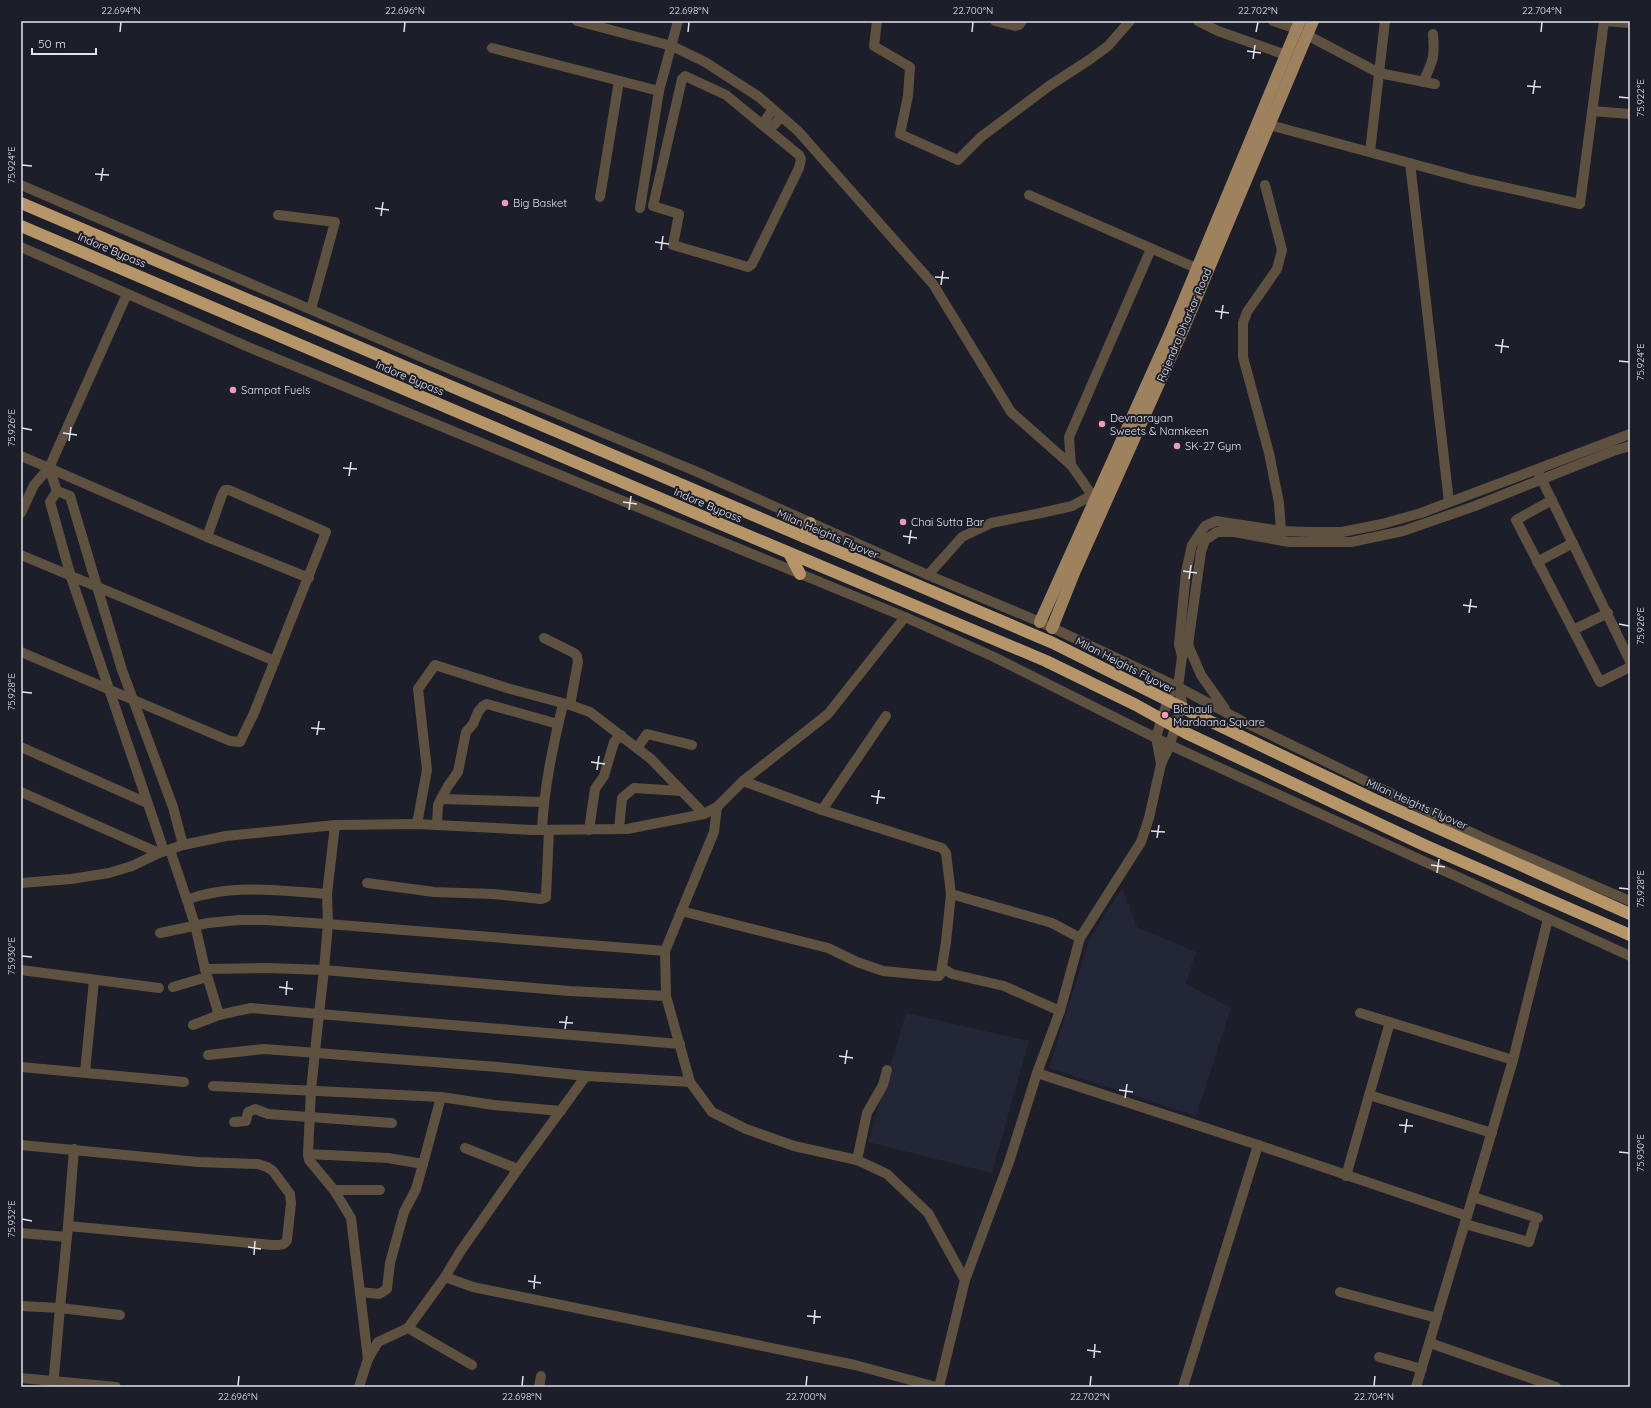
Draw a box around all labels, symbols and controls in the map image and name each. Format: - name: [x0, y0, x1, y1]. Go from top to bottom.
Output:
- text: 22.694°N: [101, 4, 141, 17]
- text: 22.696°N: [385, 4, 425, 17]
- text: 22.698°N: [669, 4, 709, 17]
- text: 22.700°N: [953, 4, 993, 17]
- text: 22.702°N: [1238, 4, 1278, 17]
- text: 22.704°N: [1522, 4, 1562, 17]
- scale bar: [32, 30, 96, 56]
- text: 50 m: [38, 36, 66, 51]
- text: 75.922°E: [1634, 79, 1647, 117]
- text: 75.924°E: [5, 146, 18, 184]
- place label: Big Basket: [513, 196, 567, 210]
- marker: Big Basket: [500, 198, 510, 208]
- street label: Indore Bypass: [76, 229, 148, 271]
- street label: Rajendra Dharkar Road: [1154, 266, 1214, 384]
- text: 75.924°E: [1634, 343, 1647, 381]
- street label: Indore Bypass: [374, 357, 446, 399]
- place label: Sampat Fuels: [241, 383, 310, 397]
- marker: Sampat Fuels: [228, 385, 238, 395]
- text: 75.926°E: [5, 409, 18, 447]
- place label: Devnarayan Sweets & Namkeen: [1110, 411, 1209, 438]
- marker: Devnarayan Sweets & Namkeen: [1097, 419, 1107, 429]
- place label: SK-27 Gym: [1185, 439, 1241, 453]
- marker: SK-27 Gym: [1172, 441, 1182, 451]
- street label: Indore Bypass: [672, 484, 744, 526]
- street label: Milan Heights Flyover: [775, 506, 882, 562]
- place label: Chai Sutta Bar: [911, 515, 985, 529]
- marker: Chai Sutta Bar: [898, 517, 908, 527]
- text: 75.926°E: [1634, 607, 1647, 645]
- street label: Milan Heights Flyover: [1073, 634, 1178, 696]
- text: 75.928°E: [5, 673, 18, 711]
- place label: Bichauli Mardaana Square: [1173, 702, 1265, 729]
- marker: Bichauli Mardaana Square: [1160, 710, 1170, 720]
- street label: Milan Heights Flyover: [1364, 775, 1470, 833]
- text: 75.928°E: [1634, 870, 1647, 908]
- text: 75.930°E: [5, 937, 18, 975]
- text: 75.930°E: [1634, 1134, 1647, 1172]
- text: 75.932°E: [5, 1200, 18, 1238]
- text: 22.696°N: [218, 1390, 258, 1403]
- text: 22.698°N: [502, 1390, 542, 1403]
- text: 22.700°N: [786, 1390, 826, 1403]
- text: 22.702°N: [1070, 1390, 1110, 1403]
- text: 22.704°N: [1354, 1390, 1394, 1403]

